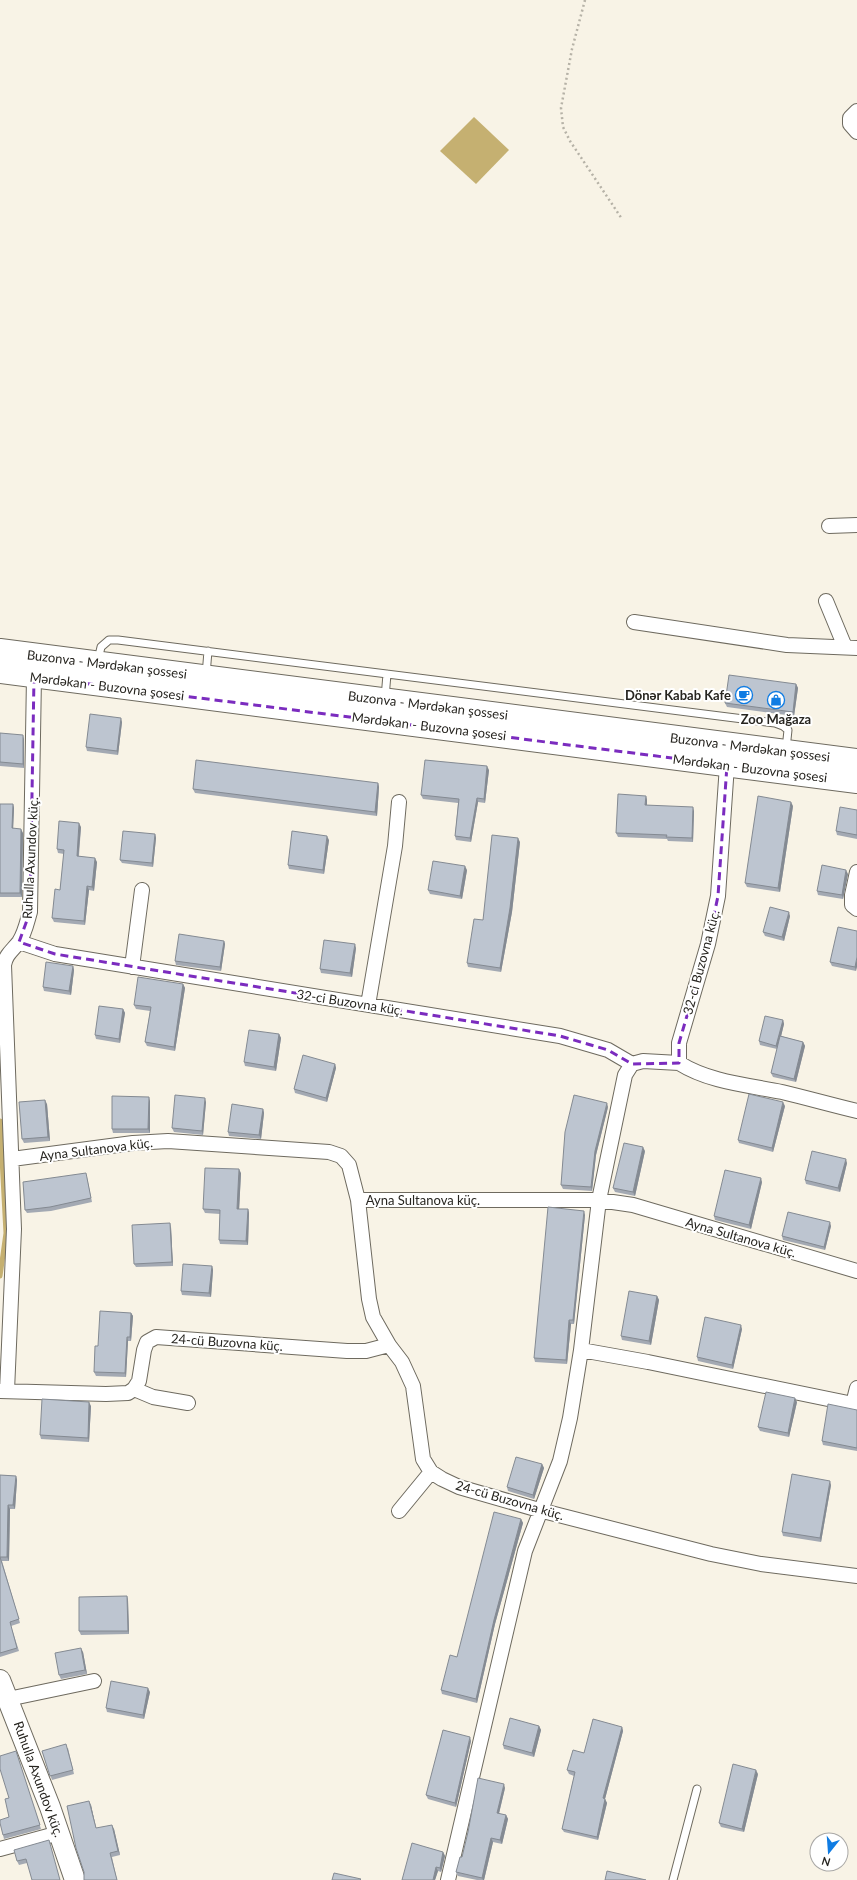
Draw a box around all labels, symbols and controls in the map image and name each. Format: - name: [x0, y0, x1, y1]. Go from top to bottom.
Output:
- street label: Buzonva - Mərdəkan şossesi: [26, 646, 188, 682]
- street label: Mərdəkan - Buzovna şosesi: [29, 669, 185, 703]
- cafe icon: Dönər Kabab Kafe: [734, 685, 754, 705]
- street label: Buzonva - Mərdəkan şossesi: [347, 687, 509, 723]
- place label: Dönər Kabab Kafe: [625, 687, 731, 703]
- shop icon: Zoo Mağaza: [766, 690, 786, 710]
- street label: Mərdəkan - Buzovna şosesi: [351, 709, 507, 743]
- place label: Zoo Mağaza: [741, 711, 811, 727]
- street label: Buzonva - Mərdəkan şossesi: [669, 729, 831, 765]
- street label: Mərdəkan - Buzovna şosesi: [672, 751, 828, 785]
- street label: Ruhulla Axundov küç.: [19, 797, 41, 919]
- street label: 32-ci Buzovna küç.: [679, 908, 723, 1016]
- street label: 32-ci Buzovna küç.: [295, 986, 405, 1018]
- street label: Ayna Sultanova küç.: [38, 1134, 154, 1164]
- street label: Ayna Sultanova küç.: [366, 1192, 480, 1208]
- street label: Ayna Sultanova küç.: [684, 1214, 798, 1260]
- street label: 24-cü Buzovna küç.: [171, 1330, 283, 1354]
- street label: 24-cü Buzovna küç.: [454, 1477, 566, 1523]
- street label: Ruhulla Axundov küç.: [11, 1719, 67, 1839]
- north arrow: [809, 1832, 849, 1872]
- text: N: [820, 1855, 832, 1869]

